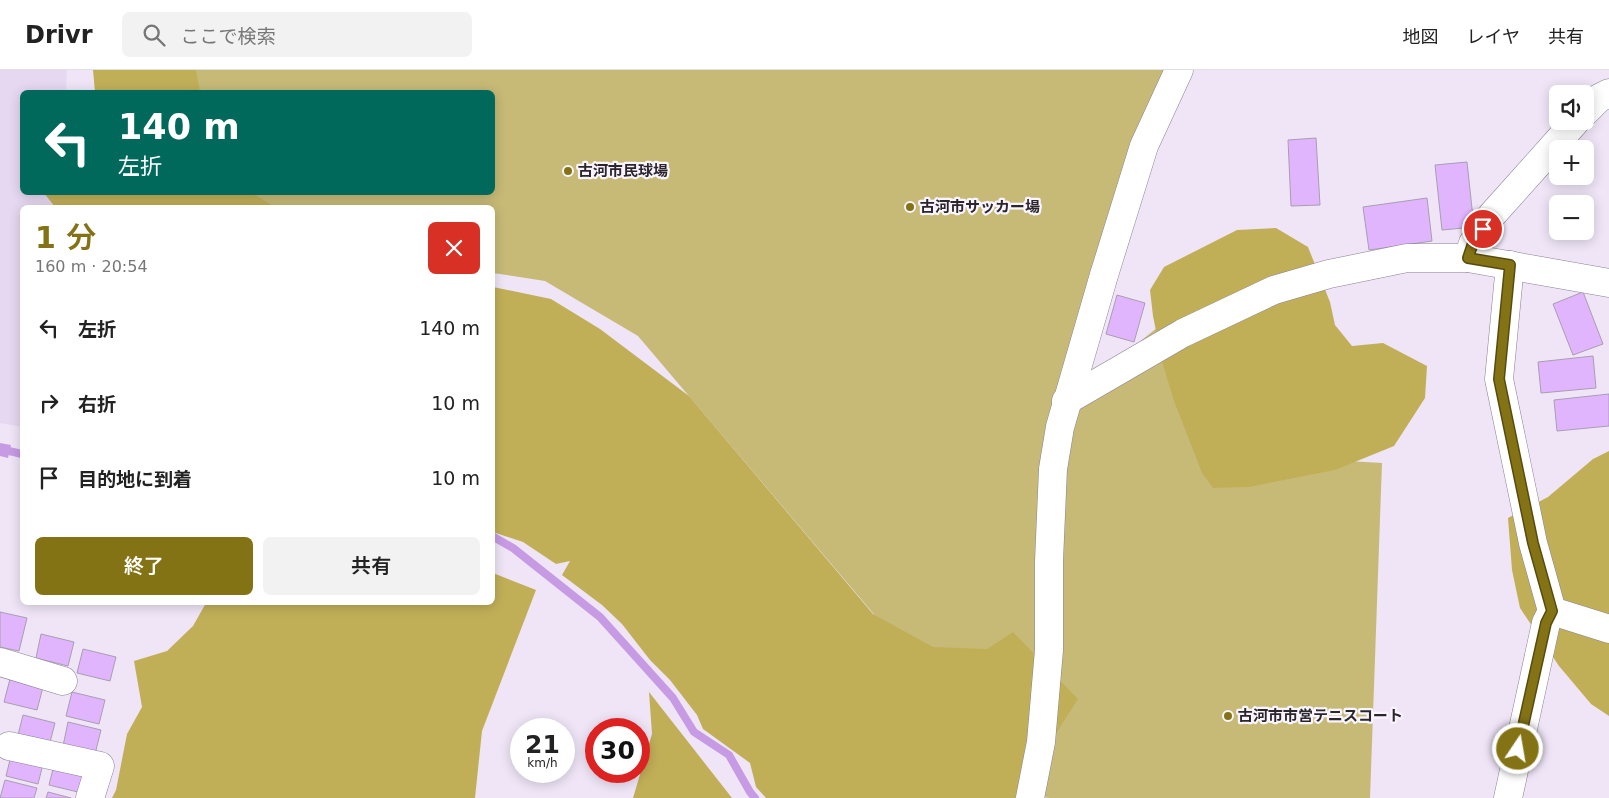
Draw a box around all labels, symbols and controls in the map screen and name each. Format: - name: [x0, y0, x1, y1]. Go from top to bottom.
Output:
- search box: [122, 12, 472, 57]
- text: Drivr: [25, 21, 92, 49]
- icon: search: [140, 21, 168, 49]
- text: ここで検索: [180, 25, 275, 47]
- text: 地図: [1403, 26, 1439, 47]
- text: レイヤ: [1467, 26, 1520, 47]
- text: 共有: [1548, 26, 1584, 47]
- map controls: [1549, 85, 1594, 240]
- button: sound: [1549, 85, 1594, 130]
- text: 140 m: [118, 107, 240, 147]
- icon: left: [35, 110, 100, 175]
- button: +: [1549, 140, 1594, 185]
- text: 左折: [118, 154, 162, 179]
- place label: 古河市民球場: [578, 162, 668, 180]
- marker: 古河市民球場: [562, 165, 574, 177]
- button: −: [1549, 195, 1594, 240]
- place label: 古河市サッカー場: [920, 198, 1040, 216]
- marker: 古河市サッカー場: [904, 201, 916, 213]
- pin: [1462, 208, 1504, 250]
- icon: arrive: [1469, 215, 1497, 243]
- text: 1 分: [35, 220, 96, 255]
- button: close: [428, 222, 480, 274]
- text: 160 m · 20:54: [35, 257, 148, 276]
- icon: left: [35, 314, 63, 342]
- text: 140 m: [419, 317, 480, 339]
- text: 左折: [78, 318, 116, 340]
- icon: right: [35, 389, 63, 417]
- text: 10 m: [431, 392, 480, 414]
- text: 右折: [78, 393, 116, 415]
- icon: arrive: [35, 464, 63, 492]
- text: 10 m: [431, 467, 480, 489]
- text: 目的地に到着: [78, 468, 192, 490]
- button: 終了: [35, 537, 253, 595]
- button: 共有: [263, 537, 480, 595]
- place label: 古河市市営テニスコート: [1238, 707, 1403, 725]
- marker: 古河市市営テニスコート: [1222, 710, 1234, 722]
- speed limit sign: 30: [585, 718, 650, 783]
- position arrow: [1491, 722, 1543, 774]
- text: 21: [525, 730, 560, 759]
- text: km/h: [527, 756, 558, 770]

